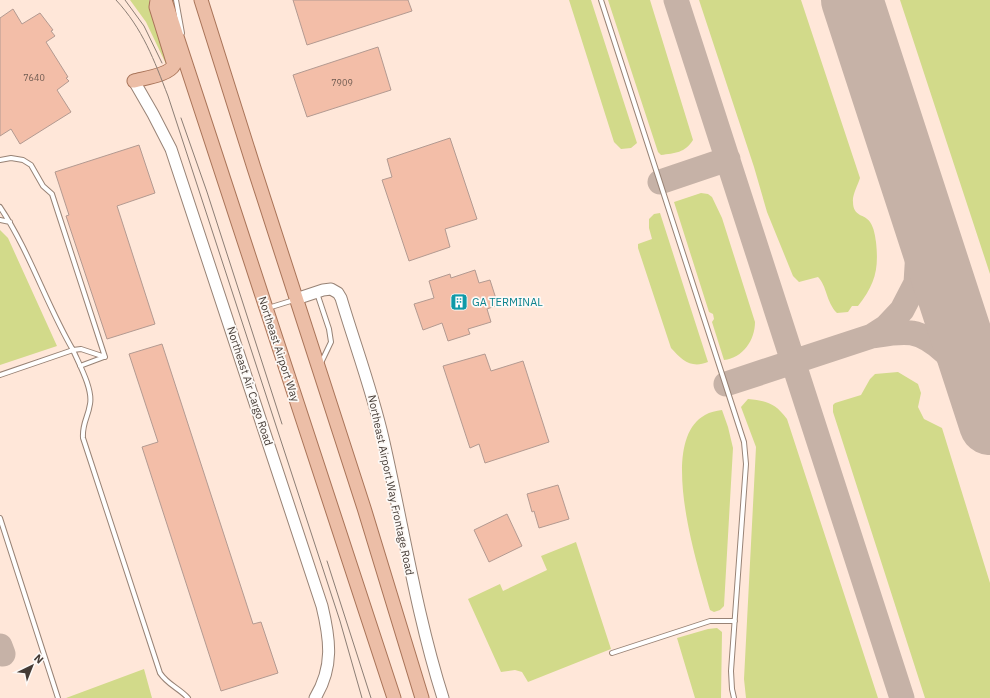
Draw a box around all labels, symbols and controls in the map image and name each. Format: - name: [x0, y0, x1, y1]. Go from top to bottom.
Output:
- house number: 7640: [23, 72, 45, 83]
- house number: 7909: [331, 77, 353, 88]
- building icon: GA TERMINAL: [449, 292, 469, 312]
- street label: Northeast Airport Way: [255, 295, 303, 404]
- place label: GA TERMINAL: [472, 295, 543, 309]
- street label: Northeast Air Cargo Road: [224, 325, 276, 447]
- street label: Northeast Airport Way Frontage Road: [365, 394, 417, 576]
- north arrow: [12, 646, 52, 686]
- text: N: [31, 651, 47, 667]

